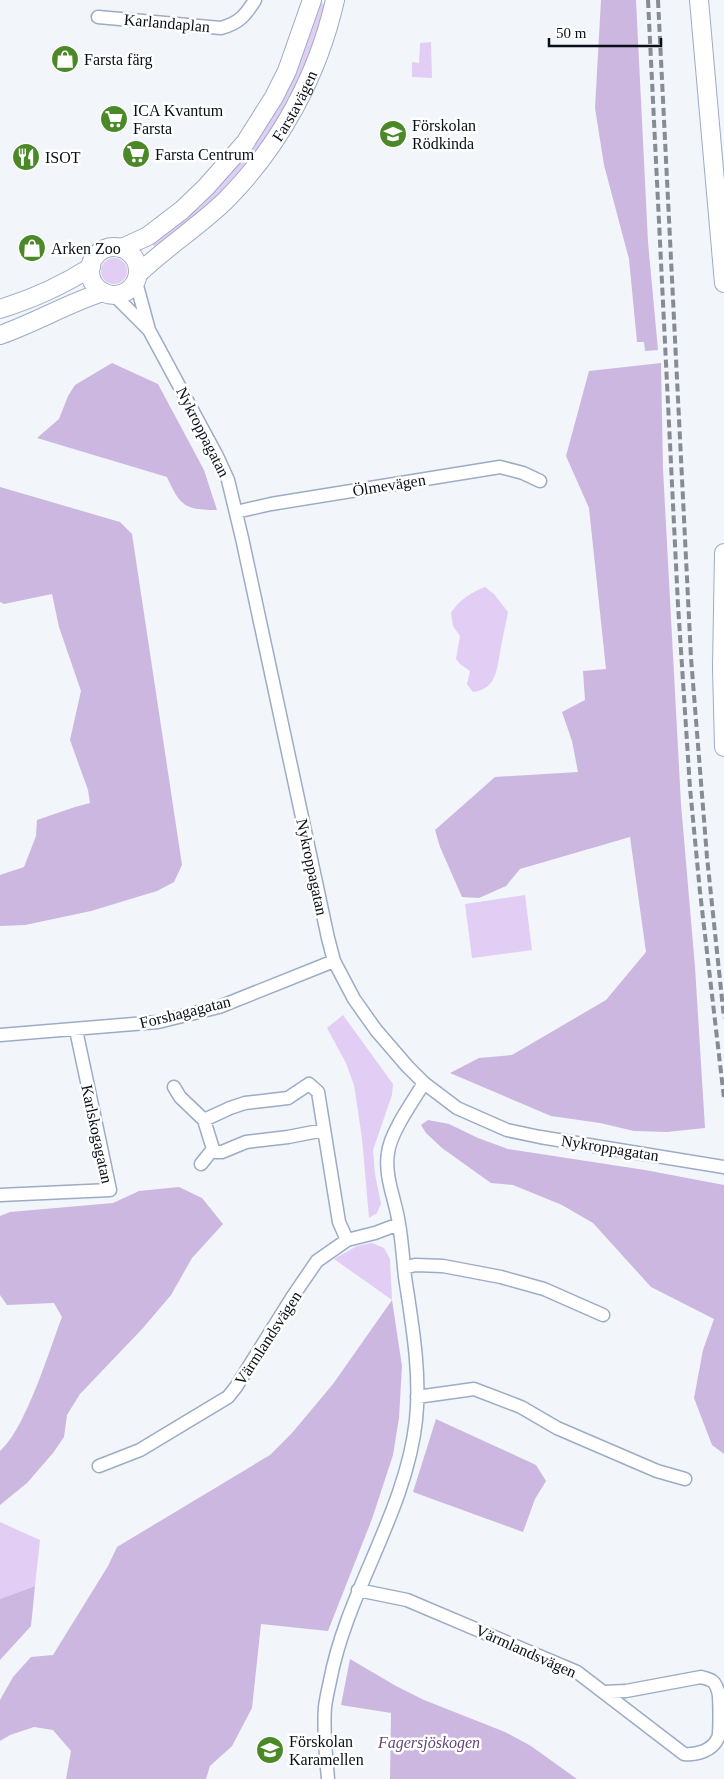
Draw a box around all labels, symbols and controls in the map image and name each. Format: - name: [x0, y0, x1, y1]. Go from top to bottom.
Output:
- street label: Karlandaplan: [123, 11, 211, 36]
- scale bar: [549, 15, 662, 47]
- text: 50 m: [556, 25, 587, 41]
- shop icon: Farsta färg: [50, 44, 80, 74]
- place label: Farsta färg: [84, 51, 153, 69]
- street label: Farstavägen: [268, 68, 320, 144]
- place label: ICA Kvantum Farsta: [133, 102, 224, 137]
- supermarket icon: ICA Kvantum Farsta: [99, 104, 129, 134]
- place label: Förskolan Rödkinda: [412, 117, 476, 152]
- school or university icon: Förskolan Rödkinda: [378, 119, 408, 149]
- supermarket icon: Farsta Centrum: [121, 139, 151, 169]
- restaurant icon: ISOT: [11, 142, 41, 172]
- place label: Farsta Centrum: [155, 146, 255, 163]
- place label: ISOT: [45, 149, 81, 166]
- shop icon: Arken Zoo: [17, 233, 47, 263]
- place label: Arken Zoo: [51, 240, 121, 257]
- street label: Nykroppagatan: [172, 384, 233, 480]
- street label: Ölmevägen: [351, 471, 427, 500]
- street label: Nykroppagatan: [292, 817, 331, 917]
- street label: Forshagagatan: [138, 992, 233, 1033]
- street label: Karlskogagatan: [77, 1083, 116, 1185]
- street label: Nykroppagatan: [560, 1132, 660, 1165]
- street label: Värmlandsvägen: [231, 1288, 305, 1389]
- street label: Värmlandsvägen: [473, 1621, 579, 1682]
- place label: Förskolan Karamellen: [289, 1733, 364, 1768]
- park label: Fagersjöskogen: [377, 1734, 480, 1752]
- school or university icon: Förskolan Karamellen: [255, 1735, 285, 1765]

